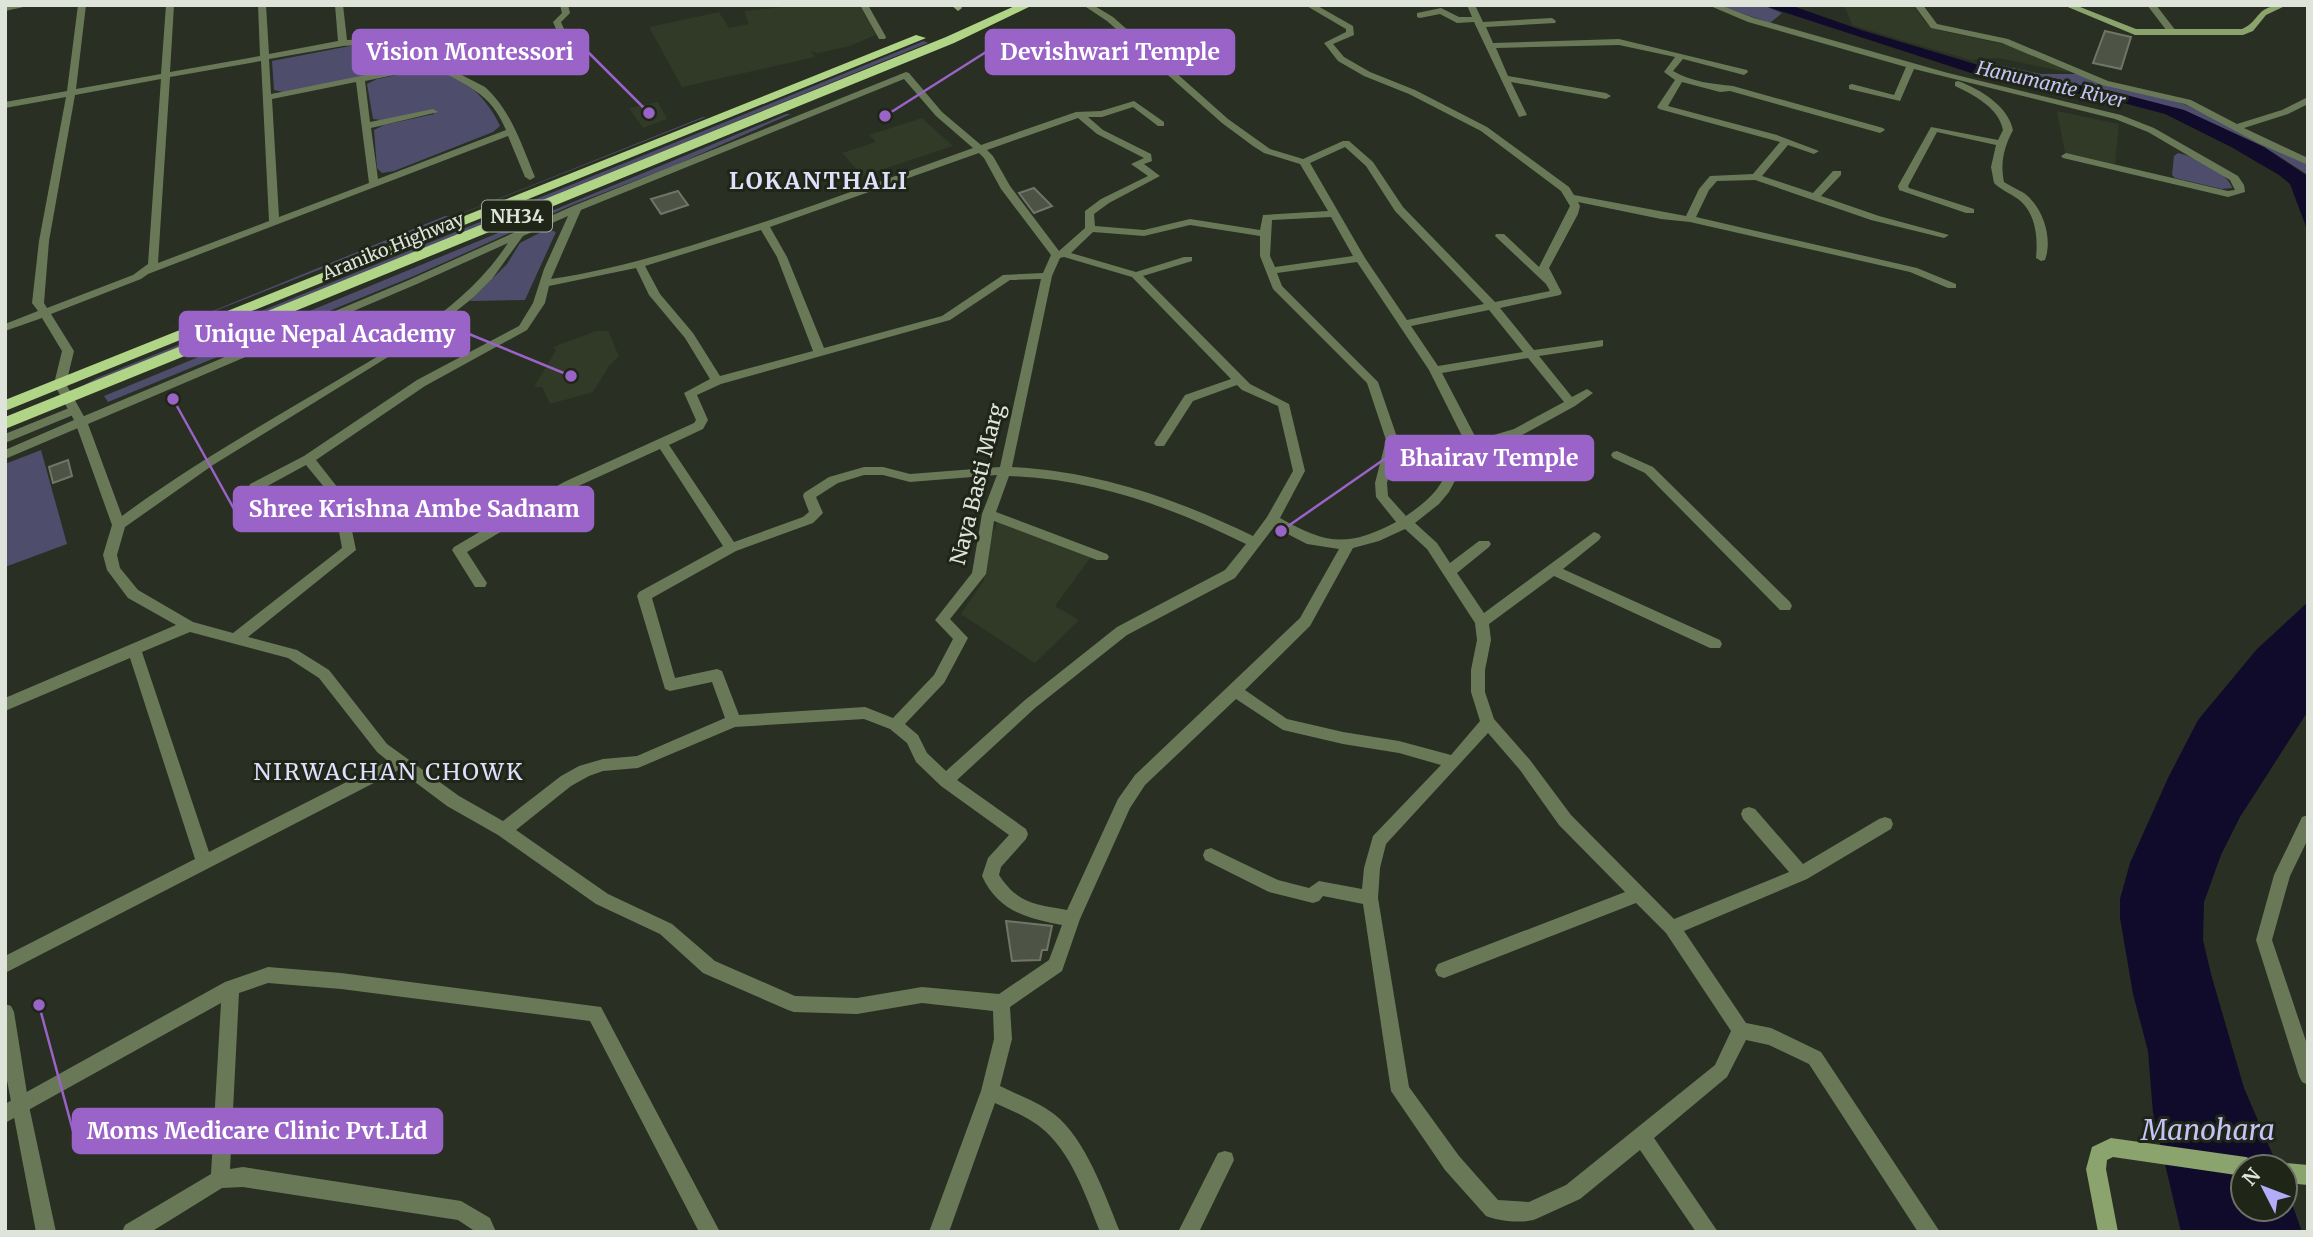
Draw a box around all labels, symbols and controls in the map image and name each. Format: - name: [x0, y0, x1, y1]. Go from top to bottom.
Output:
- callout: Vision Montessori: [353, 30, 588, 74]
- callout: Devishwari Temple: [986, 30, 1234, 74]
- text: Vision Montessori: [365, 37, 574, 66]
- text: Devishwari Temple: [1000, 37, 1220, 66]
- water label: Hanumante River: [1973, 55, 2128, 113]
- district label: LOKANTHALI: [729, 166, 909, 195]
- road number: NH34: [482, 200, 552, 232]
- street label: Araniko Highway: [318, 207, 468, 285]
- callout: Unique Nepal Academy: [180, 312, 469, 356]
- text: Unique Nepal Academy: [195, 319, 456, 348]
- street label: Naya Basti Marg: [944, 400, 1010, 567]
- callout: Bhairav Temple: [1386, 436, 1593, 480]
- text: Bhairav Temple: [1400, 443, 1578, 472]
- callout: Shree Krishna Ambe Sadnam: [234, 487, 593, 531]
- text: Shree Krishna Ambe Sadnam: [248, 494, 580, 523]
- district label: NIRWACHAN CHOWK: [253, 757, 525, 786]
- callout: Moms Medicare Clinic Pvt.Ltd: [73, 1109, 442, 1153]
- water label: Manohara: [2140, 1112, 2275, 1148]
- text: Moms Medicare Clinic Pvt.Ltd: [87, 1116, 427, 1145]
- north arrow: [2229, 1153, 2299, 1223]
- text: N: [2237, 1163, 2265, 1190]

